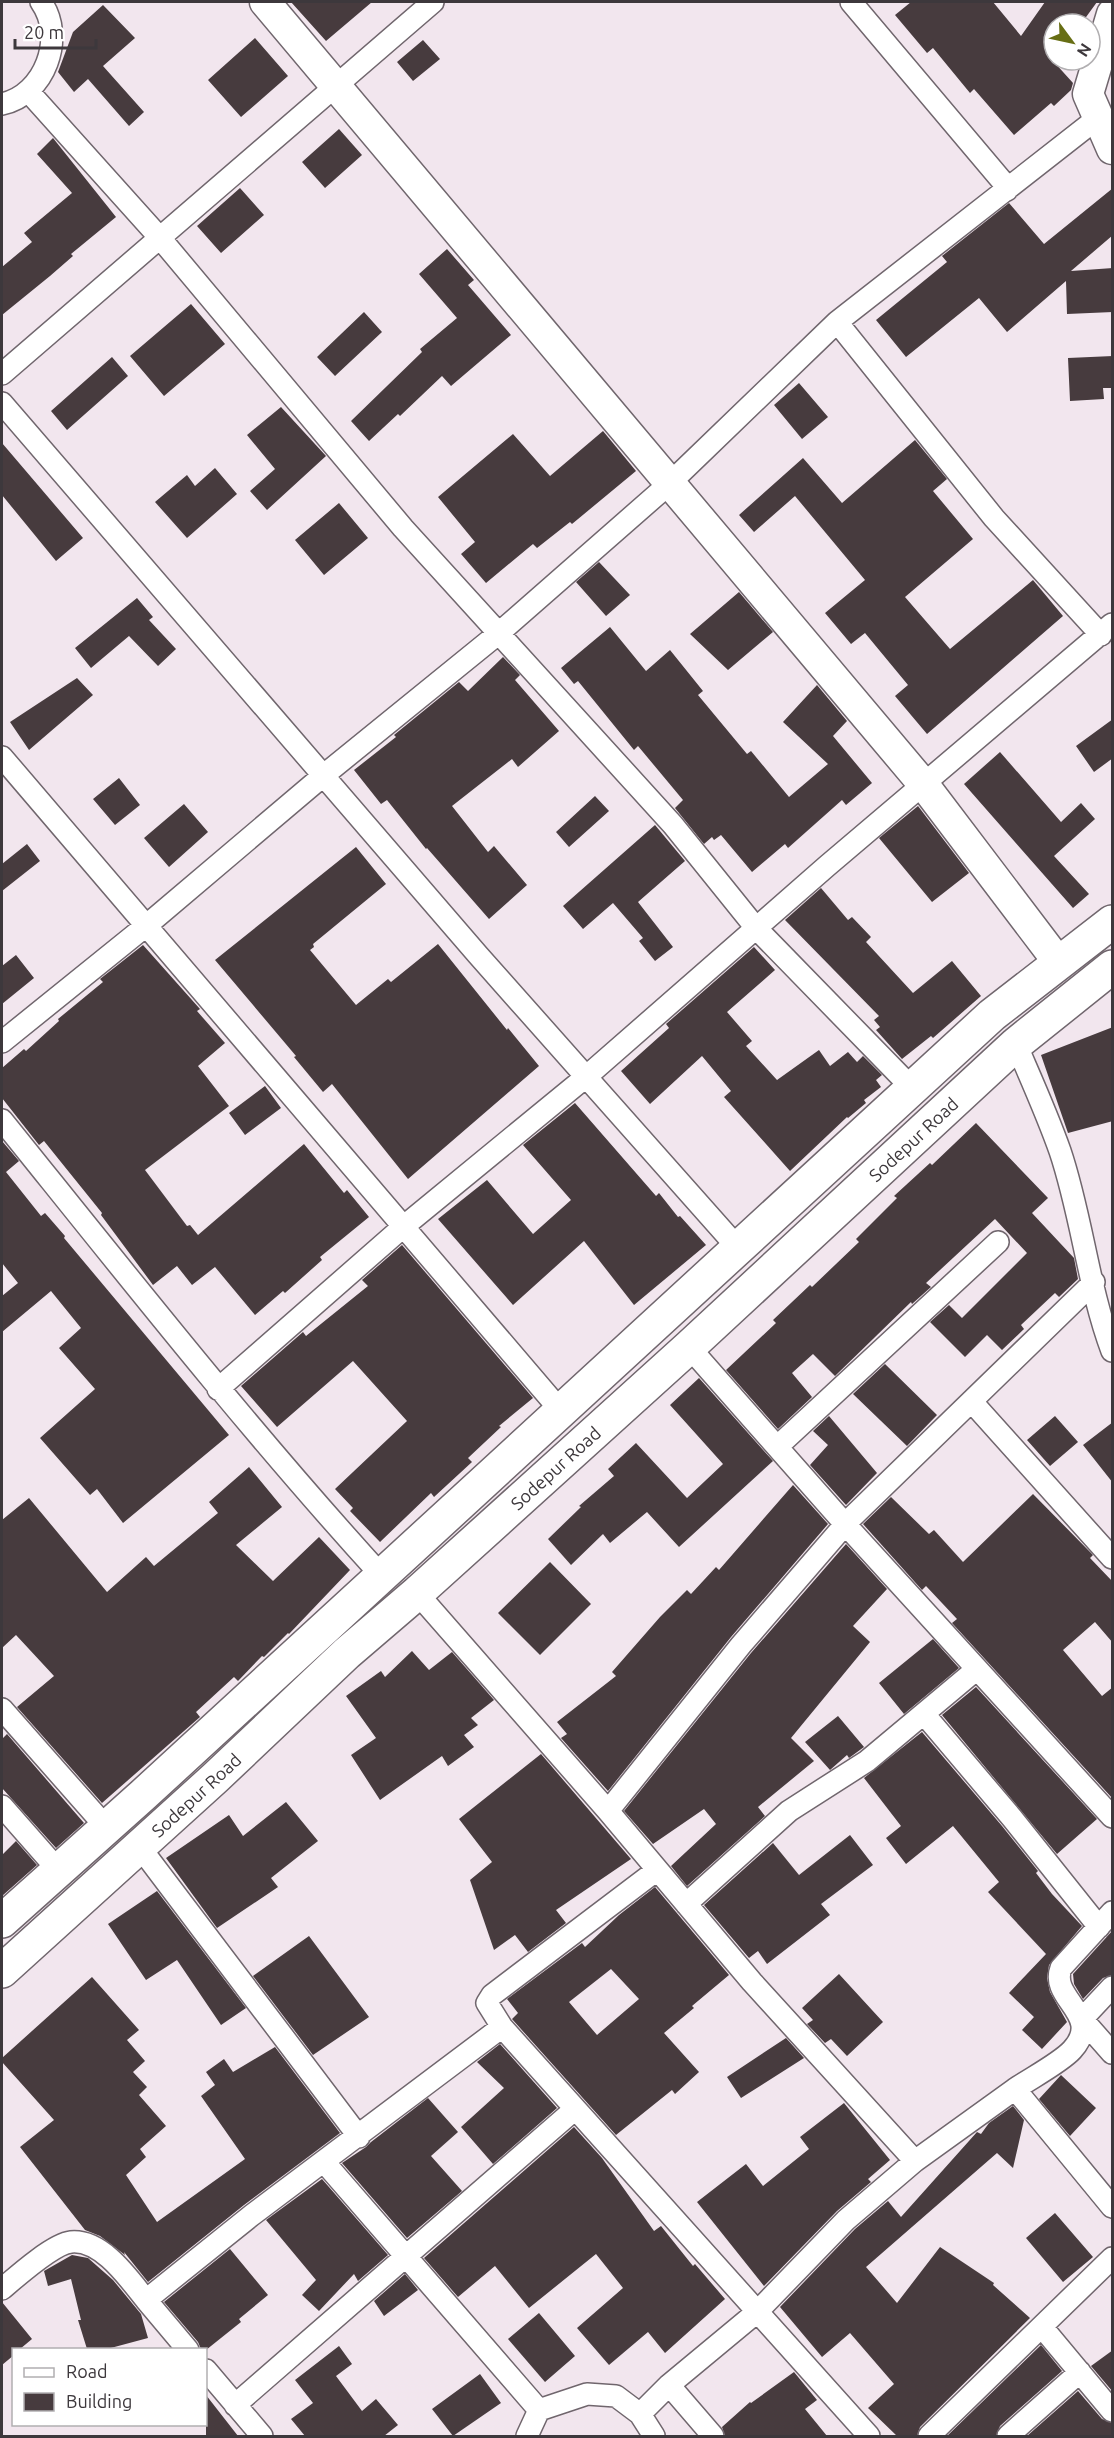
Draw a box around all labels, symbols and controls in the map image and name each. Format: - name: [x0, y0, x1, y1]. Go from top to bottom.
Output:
- scale bar: [15, 12, 96, 50]
- north arrow: [1042, 12, 1102, 72]
- text: 20 m: [24, 22, 64, 42]
- text: N: [1074, 40, 1095, 60]
- street label: Sodepur Road: [865, 1093, 962, 1185]
- street label: Sodepur Road: [506, 1422, 604, 1513]
- street label: Sodepur Road: [147, 1749, 245, 1841]
- legend: [12, 2348, 207, 2426]
- text: Road: [66, 2361, 108, 2381]
- text: Building: [66, 2391, 132, 2411]

